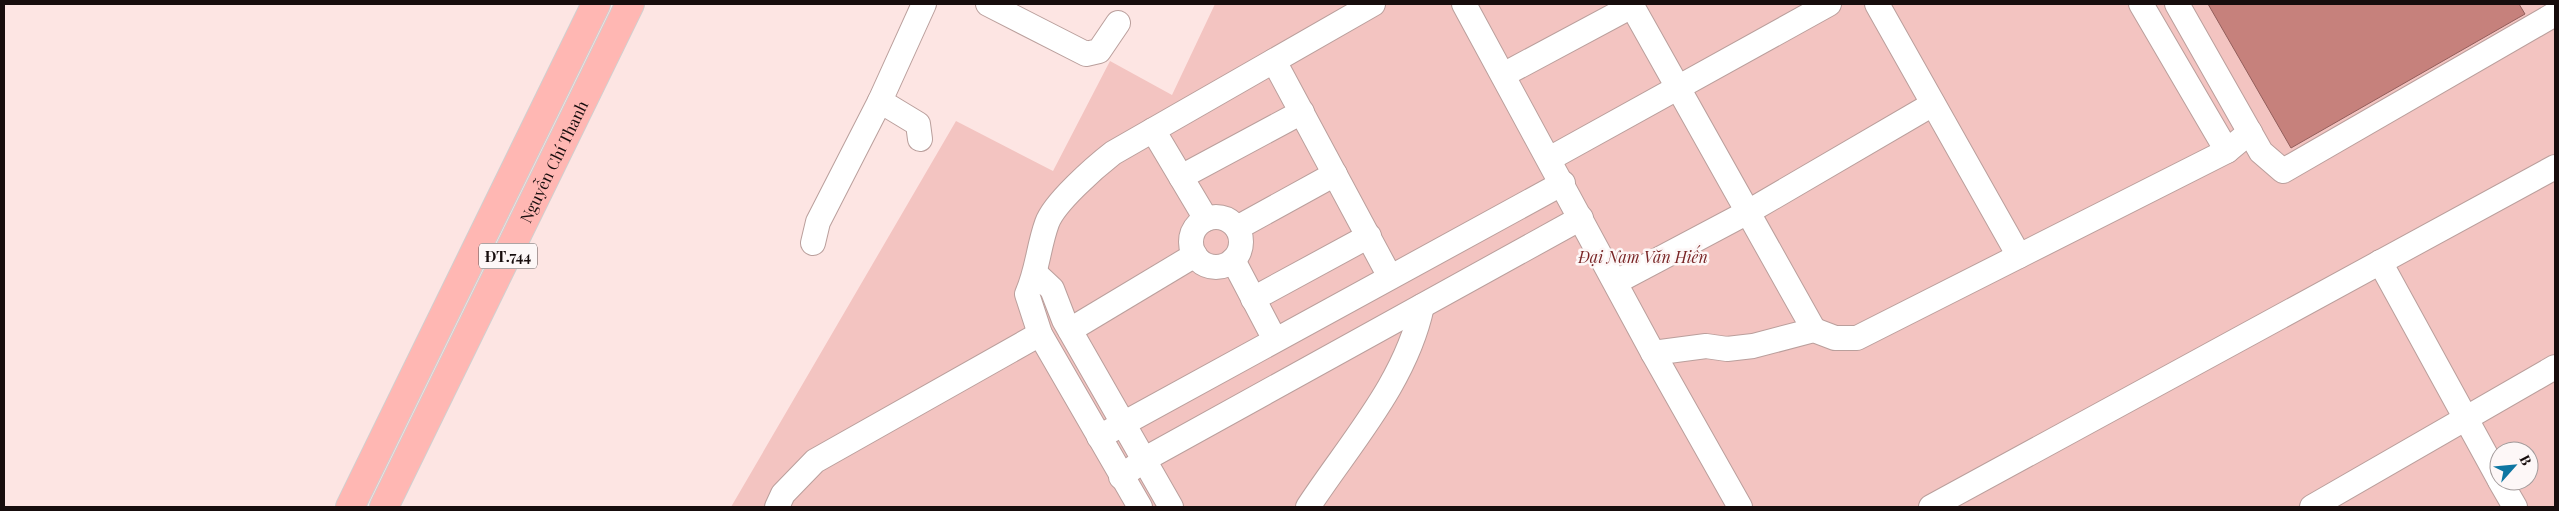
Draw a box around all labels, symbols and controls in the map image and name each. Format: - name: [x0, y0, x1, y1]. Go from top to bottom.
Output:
- street label: Nguyễn Chí Thanh: [514, 96, 592, 226]
- road number: ĐT.744: [479, 244, 537, 268]
- park label: Đại Nam Văn Hiến: [1577, 245, 1708, 267]
- north arrow: [2489, 441, 2539, 491]
- text: B: [2515, 451, 2537, 468]

